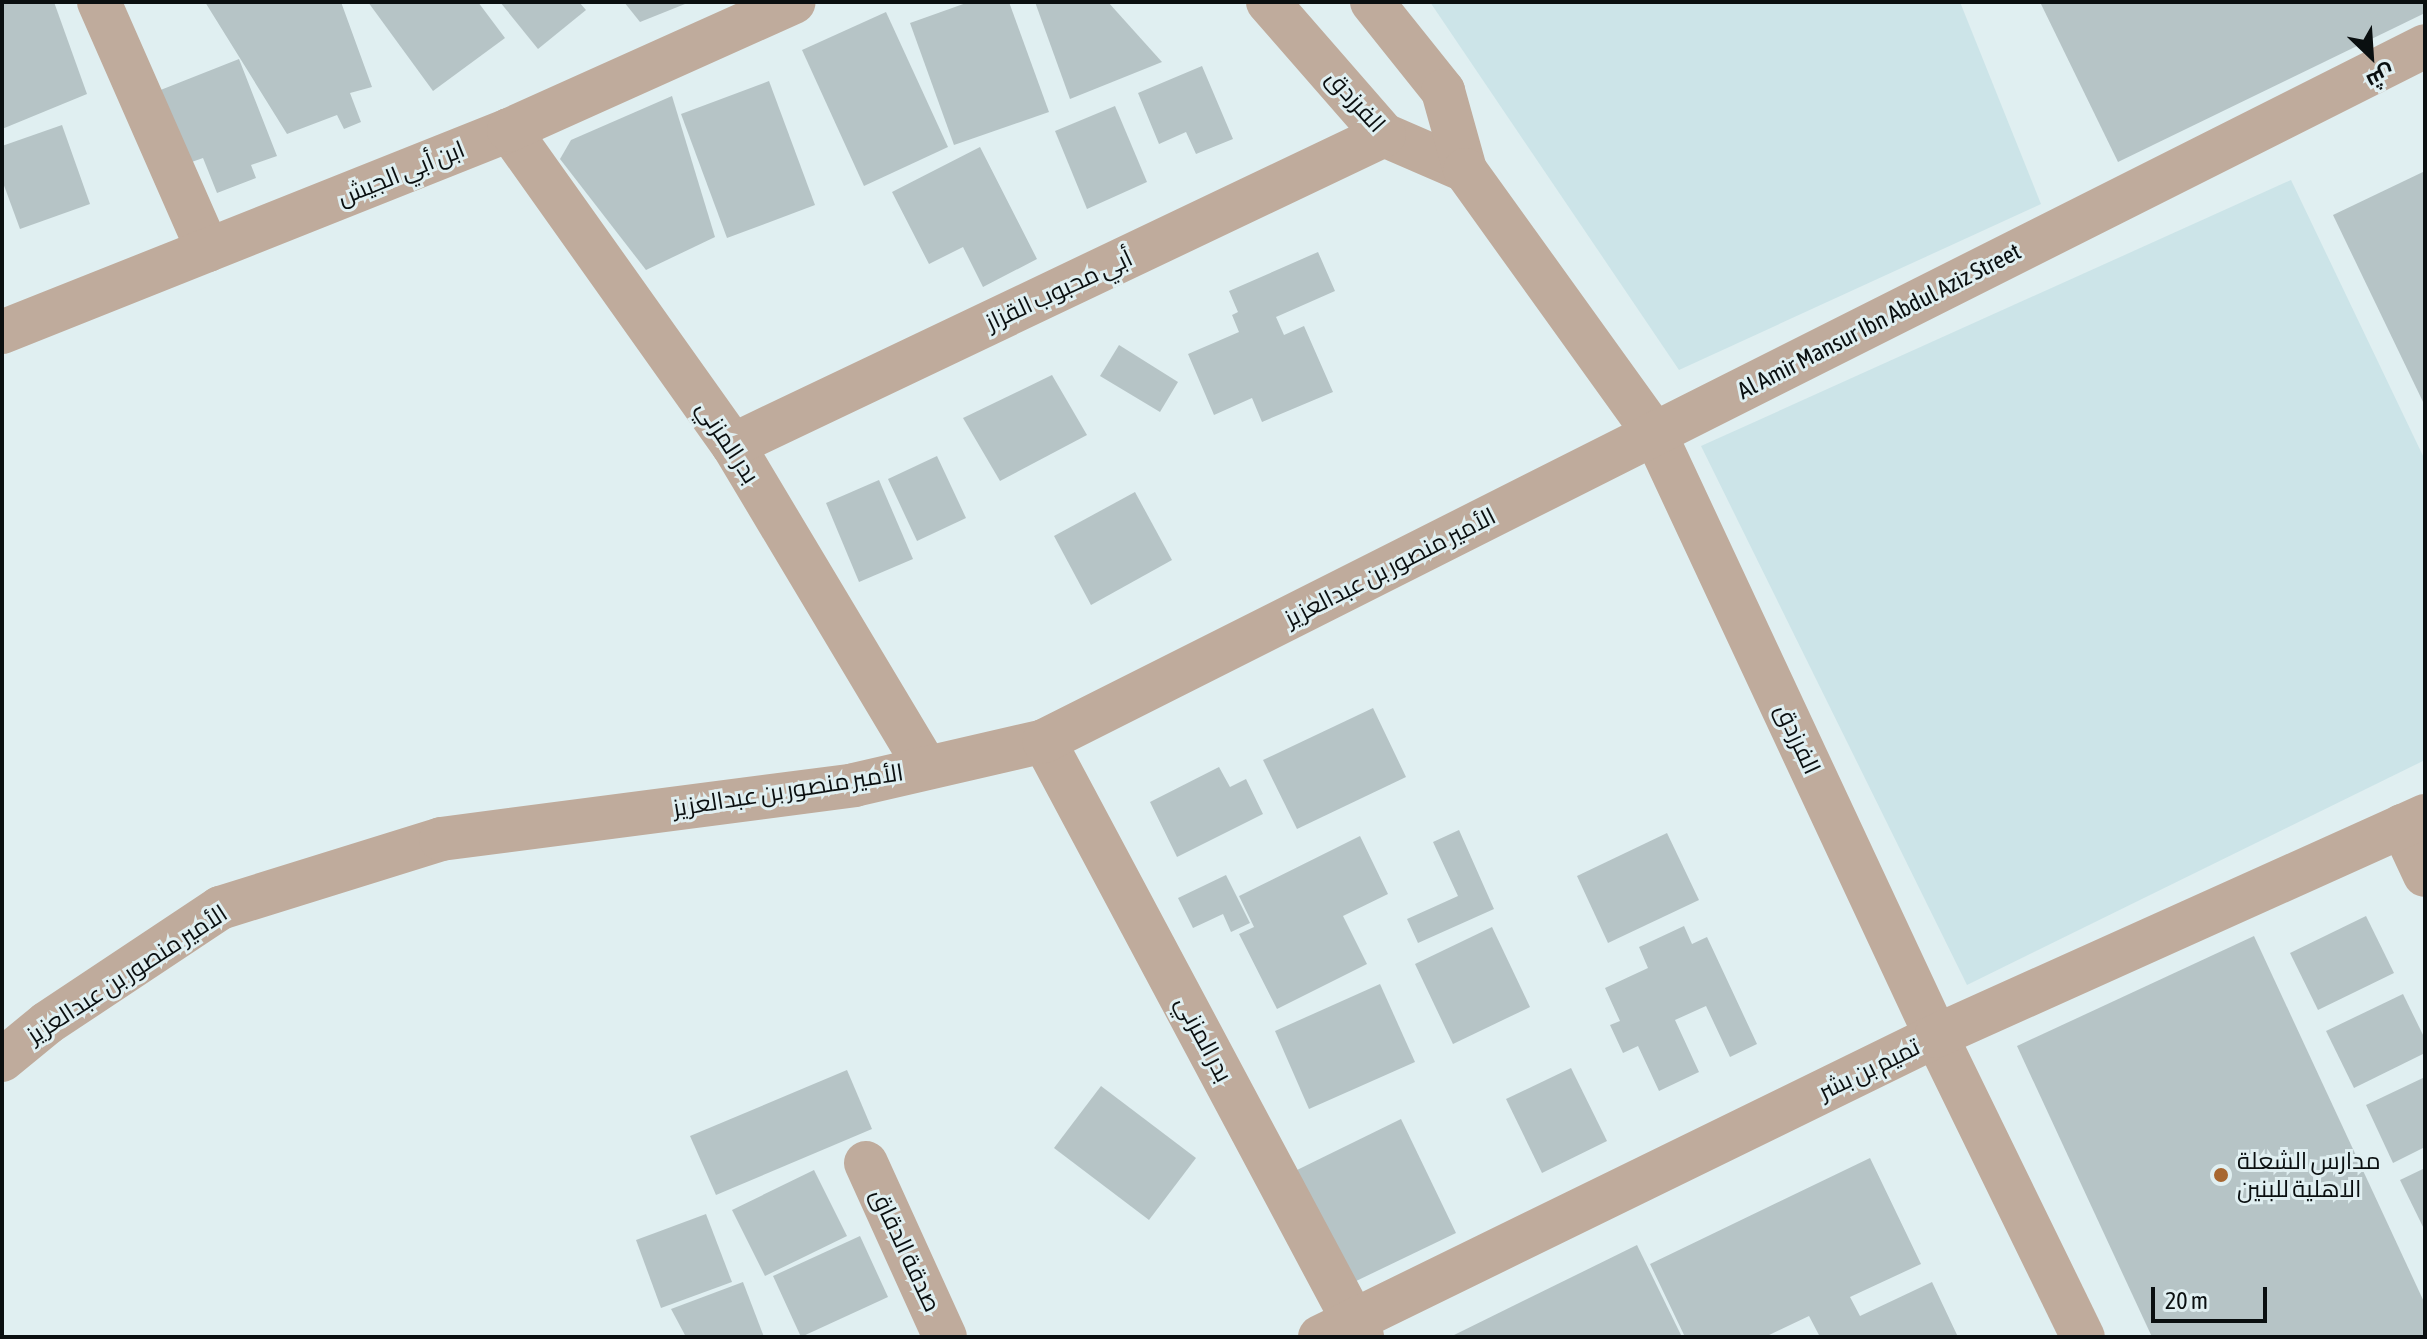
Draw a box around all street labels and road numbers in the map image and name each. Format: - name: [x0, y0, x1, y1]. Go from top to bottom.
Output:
- street label: الفرزدق: [1320, 64, 1392, 138]
- street label: ابن أبي الجيش: [333, 134, 469, 212]
- street label: Al Amir Mansur Ibn Abdul Aziz Street: [1732, 237, 2026, 405]
- street label: أبي محبوب القزاز: [981, 243, 1137, 337]
- street label: بدر المزني: [691, 395, 765, 489]
- street label: الأمير منصور بن عبدالعزيز: [1280, 501, 1500, 633]
- street label: الفرزدق: [1769, 699, 1827, 779]
- street label: الأمير منصور بن عبدالعزيز: [671, 758, 905, 822]
- street label: الأمير منصور بن عبدالعزيز: [21, 899, 233, 1049]
- street label: بدر المزني: [1169, 991, 1239, 1087]
- street label: تميم بن بشر: [1814, 1032, 1924, 1106]
- street label: صدقة الدقاق: [865, 1184, 947, 1316]

